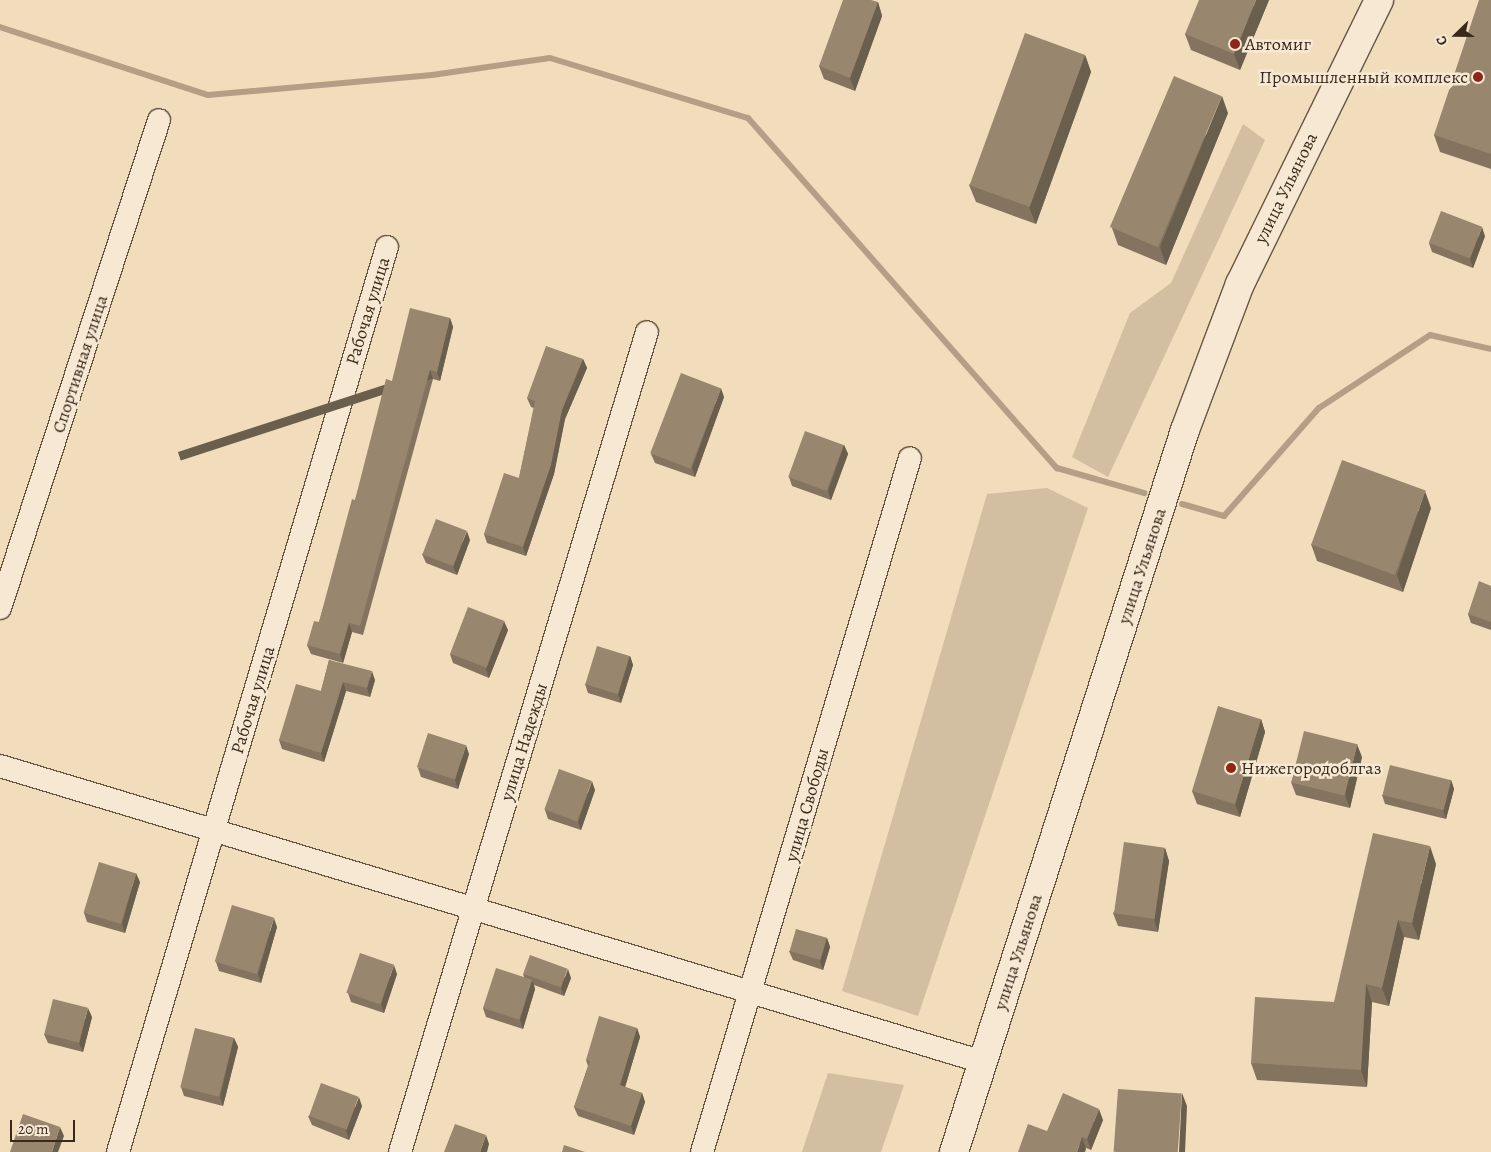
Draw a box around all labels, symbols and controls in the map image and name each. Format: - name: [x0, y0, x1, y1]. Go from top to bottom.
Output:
- north arrow: [1431, 10, 1481, 60]
- place label: Автомиг: [1245, 33, 1311, 55]
- text: С: [1431, 33, 1452, 48]
- marker: Автомиг: [1229, 38, 1241, 50]
- place label: Промышленный комплекс: [1259, 66, 1468, 88]
- marker: Промышленный комплекс: [1472, 71, 1484, 83]
- street label: улица Ульянова: [1250, 129, 1322, 247]
- street label: Рабочая улица: [341, 255, 395, 367]
- street label: Спортивная улица: [48, 292, 112, 436]
- street label: улица Ульянова: [1113, 505, 1171, 627]
- street label: Рабочая улица: [226, 644, 280, 756]
- street label: улица Надежды: [496, 680, 552, 804]
- street label: улица Свободы: [780, 746, 834, 864]
- place label: Нижегородоблгаз: [1241, 757, 1381, 779]
- marker: Нижегородоблгаз: [1225, 762, 1237, 774]
- street label: улица Ульянова: [989, 891, 1047, 1013]
- scale bar: [12, 1110, 78, 1142]
- text: 20 m: [18, 1119, 49, 1139]

